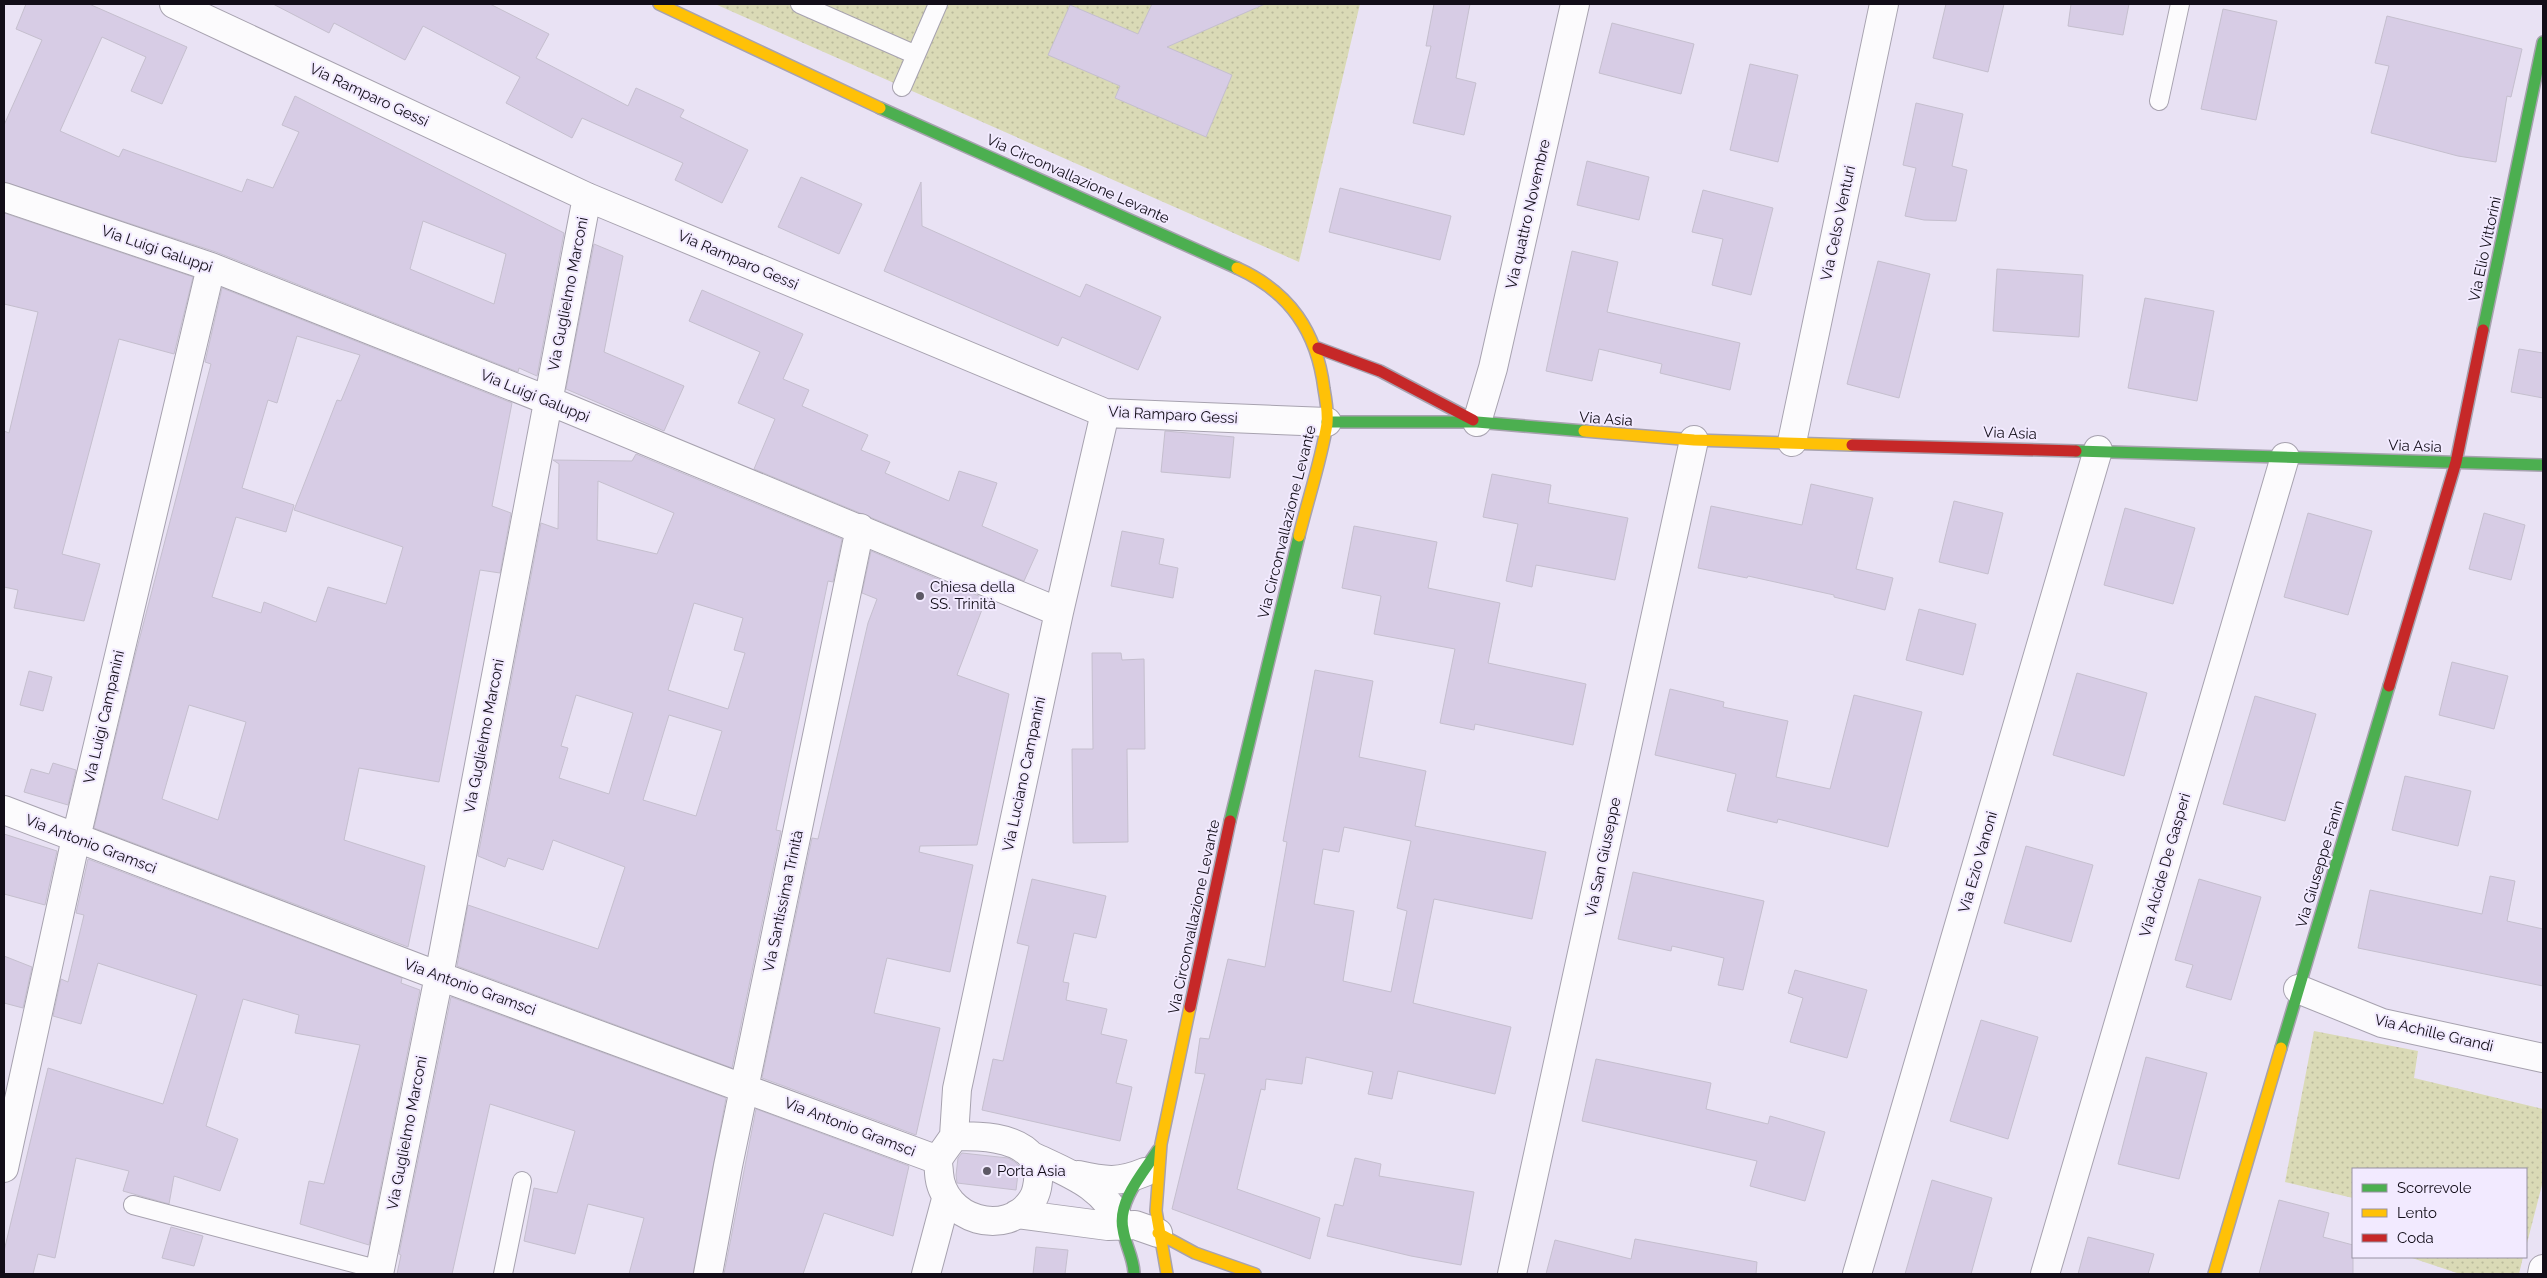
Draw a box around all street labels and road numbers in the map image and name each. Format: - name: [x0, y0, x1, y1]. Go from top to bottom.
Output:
- street label: Via Ramparo Gessi: [306, 59, 432, 131]
- street label: Via Circonvallazione Levante: [984, 130, 1172, 228]
- street label: Via quattro Novembre: [1502, 137, 1554, 291]
- street label: Via Celso Venturi: [1817, 164, 1859, 282]
- street label: Via Elio Vittorini: [2465, 195, 2505, 303]
- street label: Via Guglielmo Marconi: [544, 215, 592, 373]
- street label: Via Luigi Galuppi: [99, 222, 215, 276]
- street label: Via Ramparo Gessi: [675, 226, 801, 294]
- street label: Via Luigi Galuppi: [478, 366, 592, 426]
- street label: Via Ramparo Gessi: [1108, 403, 1238, 427]
- street label: Via Asia: [1579, 408, 1633, 430]
- street label: Via Circonvallazione Levante: [1254, 423, 1320, 620]
- street label: Via Asia: [1983, 423, 2037, 443]
- street label: Via Asia: [2388, 436, 2442, 456]
- street label: Via Luigi Campanini: [80, 649, 128, 785]
- street label: Via Guglielmo Marconi: [460, 657, 508, 815]
- street label: Via Luciano Campanini: [999, 695, 1049, 853]
- street label: Via Alcide De Gasperi: [2136, 791, 2194, 939]
- street label: Via San Giuseppe: [1582, 795, 1624, 918]
- street label: Via Giuseppe Fanin: [2292, 798, 2348, 930]
- street label: Via Ezio Vanoni: [1955, 809, 2001, 915]
- street label: Via Antonio Gramsci: [23, 811, 159, 877]
- street label: Via Circonvallazione Levante: [1165, 818, 1223, 1016]
- street label: Via Santissima Trinità: [759, 829, 807, 973]
- street label: Via Antonio Gramsci: [402, 955, 538, 1019]
- street label: Via Achille Grandi: [2373, 1011, 2495, 1055]
- street label: Via Guglielmo Marconi: [383, 1054, 431, 1212]
- street label: Via Antonio Gramsci: [782, 1094, 918, 1160]

